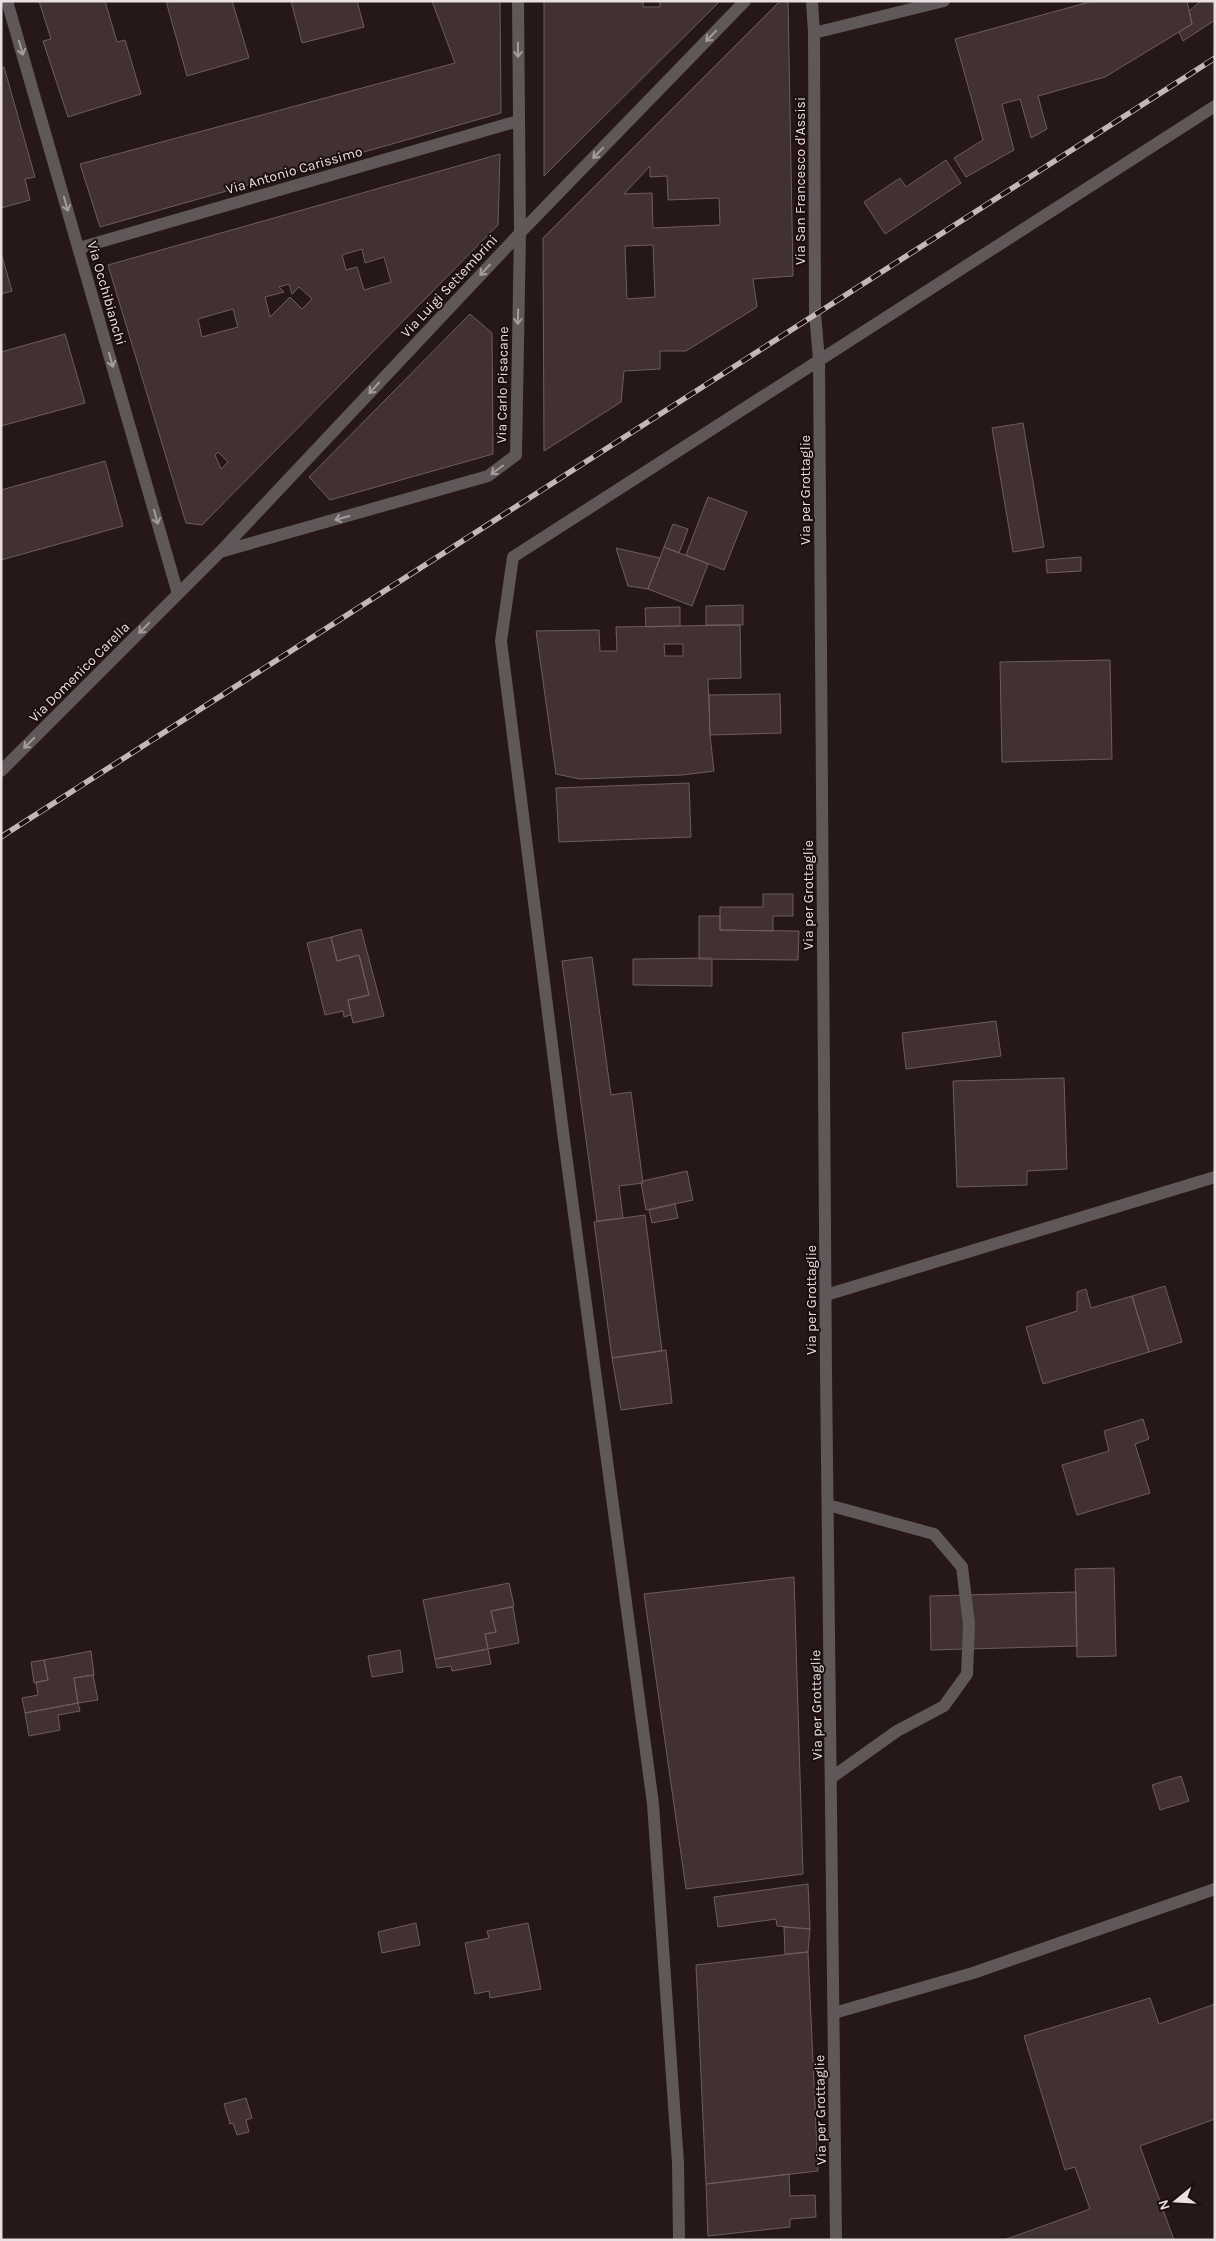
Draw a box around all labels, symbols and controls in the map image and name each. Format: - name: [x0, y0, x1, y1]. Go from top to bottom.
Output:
- one-way arrow: [705, 30, 717, 42]
- one-way arrow: [16, 40, 26, 56]
- one-way arrow: [513, 42, 523, 58]
- street label: Via San Francesco d'Assisi: [792, 97, 809, 265]
- street label: Via Antonio Carissimo: [224, 143, 364, 198]
- one-way arrow: [592, 146, 604, 159]
- one-way arrow: [62, 196, 71, 212]
- street label: Via Luigi Settembrini: [397, 231, 501, 341]
- street label: Via Occhibianchi: [84, 239, 130, 347]
- one-way arrow: [479, 263, 491, 276]
- one-way arrow: [513, 308, 523, 324]
- street label: Via Carlo Pisacane: [493, 326, 512, 444]
- one-way arrow: [106, 352, 116, 368]
- one-way arrow: [368, 382, 380, 394]
- street label: Via per Grottaglie: [797, 435, 814, 545]
- one-way arrow: [491, 464, 504, 475]
- one-way arrow: [151, 508, 161, 524]
- one-way arrow: [335, 513, 351, 523]
- street label: Via Domenico Carella: [26, 619, 133, 726]
- one-way arrow: [138, 622, 150, 634]
- one-way arrow: [23, 737, 35, 749]
- street label: Via per Grottaglie: [800, 840, 817, 950]
- street label: Via per Grottaglie: [803, 1245, 820, 1355]
- street label: Via per Grottaglie: [807, 1650, 826, 1760]
- street label: Via per Grottaglie: [811, 2055, 830, 2165]
- north arrow: [1151, 2176, 1201, 2226]
- text: N: [1154, 2197, 1174, 2212]

